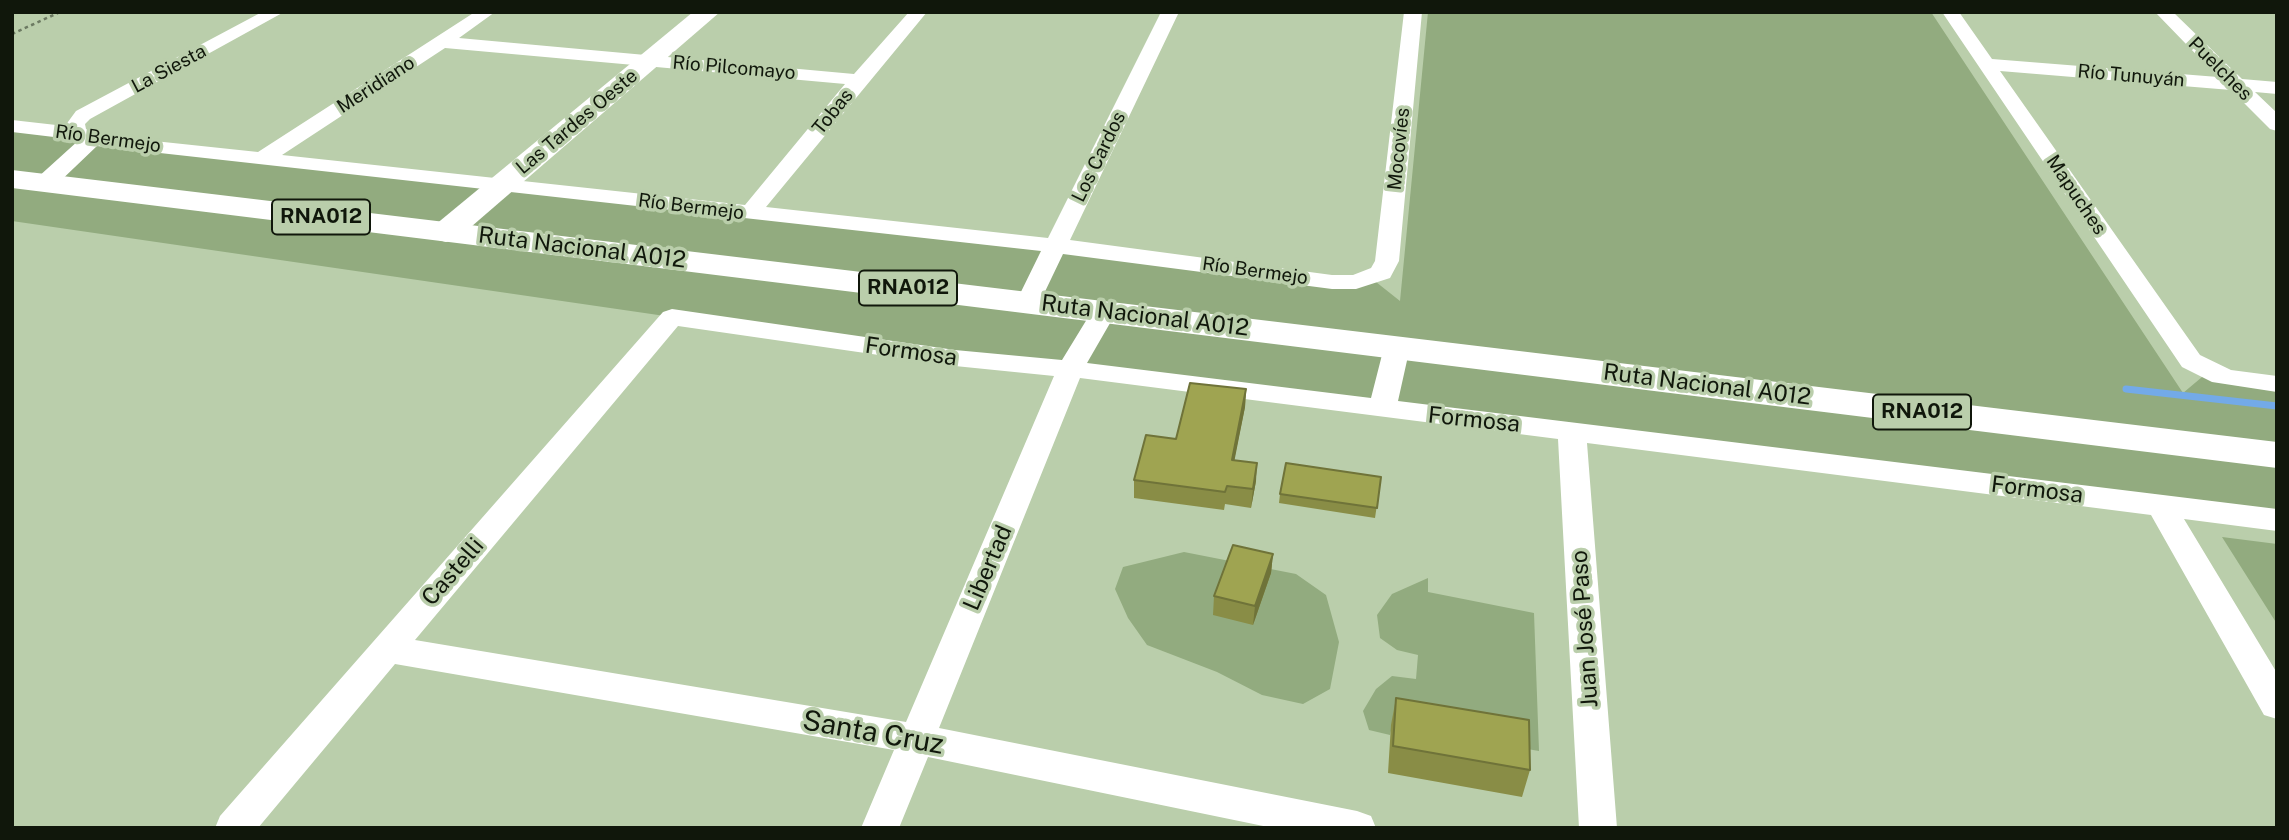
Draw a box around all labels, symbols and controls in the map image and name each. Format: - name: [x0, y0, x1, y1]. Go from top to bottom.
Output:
- street label: Puelches: [2183, 32, 2257, 106]
- street label: La Siesta: [128, 40, 210, 98]
- street label: Meridiano: [333, 51, 419, 119]
- street label: Río Pilcomayo: [672, 51, 796, 85]
- street label: Río Tunuyán: [2076, 60, 2186, 92]
- street label: Las Tardes Oeste: [512, 65, 642, 179]
- street label: Tobas: [808, 85, 858, 139]
- street label: Mocovíes: [1383, 107, 1415, 191]
- street label: Los Cardos: [1067, 108, 1131, 206]
- street label: Río Bermejo: [54, 120, 162, 158]
- street label: Mapuches: [2041, 151, 2111, 239]
- street label: Río Bermejo: [637, 189, 745, 225]
- road number: RNA012: [272, 200, 370, 234]
- street label: Ruta Nacional A012: [477, 222, 687, 274]
- street label: Río Bermejo: [1201, 252, 1309, 290]
- road number: RNA012: [859, 270, 957, 306]
- street label: Ruta Nacional A012: [1040, 290, 1250, 342]
- street label: Formosa: [863, 332, 959, 372]
- street label: Ruta Nacional A012: [1602, 359, 1812, 411]
- road number: RNA012: [1873, 394, 1971, 430]
- street label: Formosa: [1427, 401, 1521, 439]
- street label: Formosa: [1989, 471, 2085, 509]
- street label: Libertad: [958, 521, 1018, 615]
- street label: Castelli: [416, 533, 490, 611]
- street label: Juan José Paso: [1566, 549, 1604, 709]
- street label: Santa Cruz: [800, 704, 946, 762]

